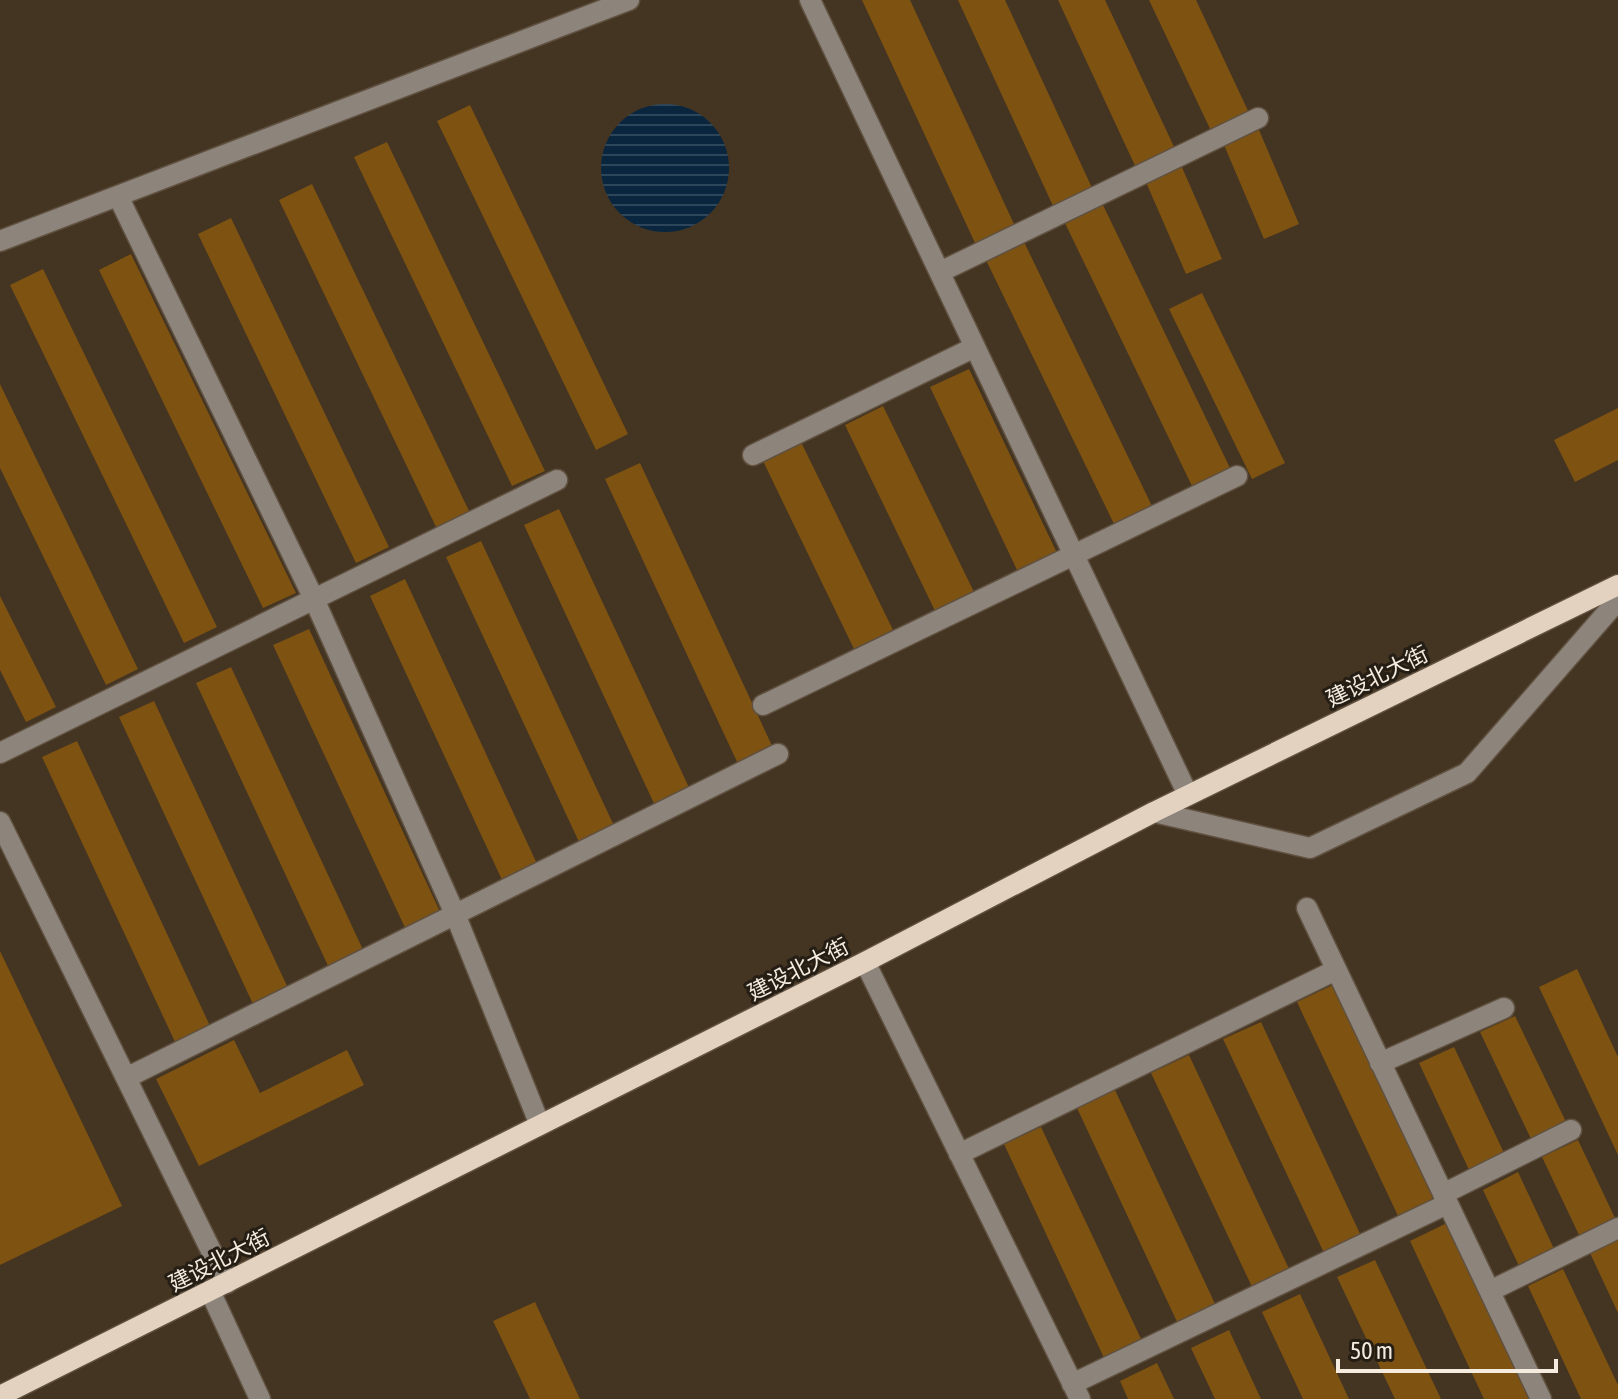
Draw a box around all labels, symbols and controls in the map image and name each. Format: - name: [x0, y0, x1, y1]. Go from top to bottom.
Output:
- street label: 建设北大街: [1322, 640, 1432, 712]
- street label: 建设北大街: [743, 932, 853, 1006]
- street label: 建设北大街: [164, 1223, 274, 1297]
- scale bar: [1338, 1323, 1556, 1373]
- text: 50 m: [1350, 1337, 1393, 1364]

